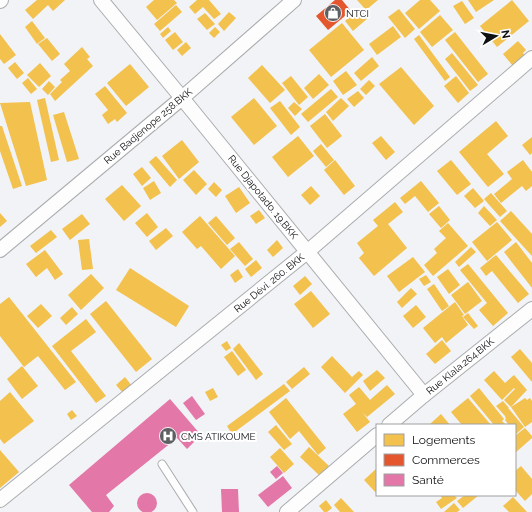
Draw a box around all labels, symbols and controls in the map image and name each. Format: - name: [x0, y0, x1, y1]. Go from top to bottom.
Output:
- shop icon: NTCI: [323, 3, 343, 23]
- place label: NTCI: [346, 8, 369, 19]
- north arrow: [476, 16, 516, 56]
- text: N: [498, 29, 512, 40]
- street label: Rue Badjenope 258.BKK: [102, 86, 195, 166]
- street label: Rue Djapotado. 19.BKK: [226, 153, 301, 241]
- street label: Rue Dévi. 260. BKK: [232, 251, 307, 315]
- street label: Rue Klala.264.BKK: [424, 335, 496, 397]
- legend: [376, 424, 516, 496]
- hospital icon: CMS ATIKOUME: [158, 426, 178, 446]
- place label: CMS ATIKOUME: [181, 431, 256, 442]
- text: Logements: [412, 433, 475, 447]
- text: Commerces: [412, 453, 480, 467]
- text: Santé: [412, 473, 444, 487]

